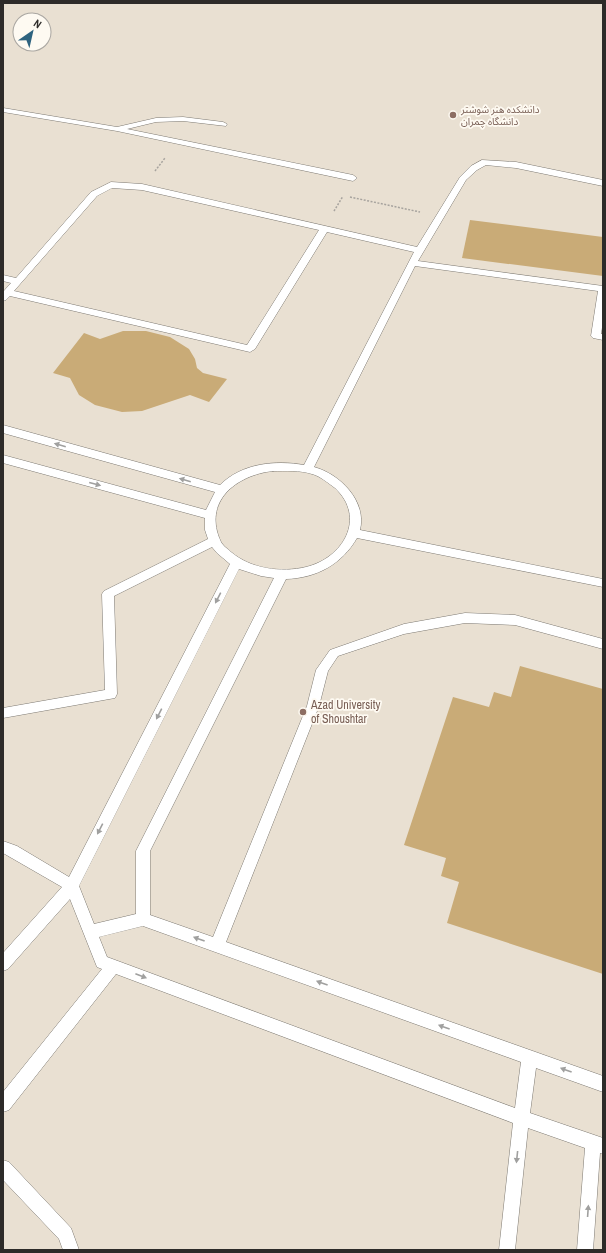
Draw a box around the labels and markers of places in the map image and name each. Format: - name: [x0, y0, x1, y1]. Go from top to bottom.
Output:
- place label: دانشکده هنر شوشتر دانشگاه چمران: [460, 103, 540, 128]
- marker: دانشکده هنر شوشتر دانشگاه چمران: [448, 110, 458, 120]
- place label: Azad University of Shoushtar: [310, 697, 381, 727]
- marker: Azad University of Shoushtar: [298, 707, 308, 717]

